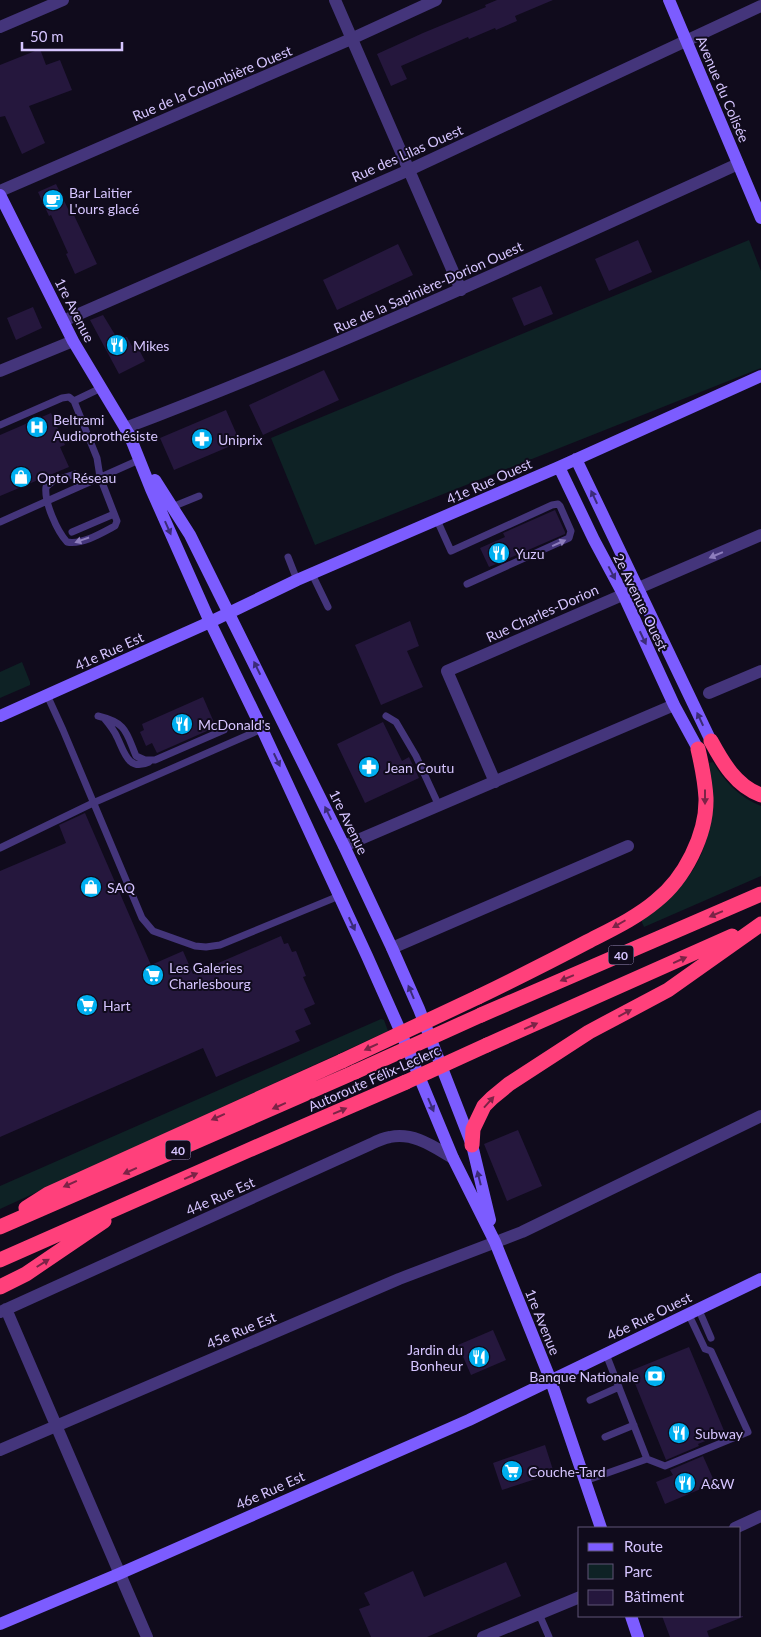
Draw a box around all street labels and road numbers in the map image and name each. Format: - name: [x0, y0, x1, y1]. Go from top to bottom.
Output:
- street label: Avenue du Colisée: [693, 33, 753, 145]
- street label: Rue de la Colombière Ouest: [130, 42, 294, 124]
- street label: Rue des Lilas Ouest: [349, 121, 465, 185]
- street label: Rue de la Sapinière-Dorion Ouest: [331, 237, 525, 337]
- street label: 1re Avenue: [52, 275, 98, 345]
- street label: 41e Rue Ouest: [444, 455, 534, 507]
- street label: 2e Avenue Ouest: [610, 551, 672, 653]
- street label: Rue Charles-Dorion: [483, 581, 601, 645]
- street label: 41e Rue Est: [72, 628, 146, 674]
- street label: 1re Avenue: [326, 787, 372, 857]
- road number: 40: [608, 946, 634, 964]
- street label: Autoroute Félix-Leclerc: [305, 1041, 443, 1115]
- road number: 40: [166, 1140, 190, 1160]
- street label: 44e Rue Est: [183, 1173, 257, 1219]
- street label: 1re Avenue: [522, 1286, 564, 1358]
- street label: 46e Rue Ouest: [604, 1288, 694, 1344]
- street label: 45e Rue Est: [204, 1308, 278, 1352]
- street label: 46e Rue Est: [233, 1467, 307, 1513]

